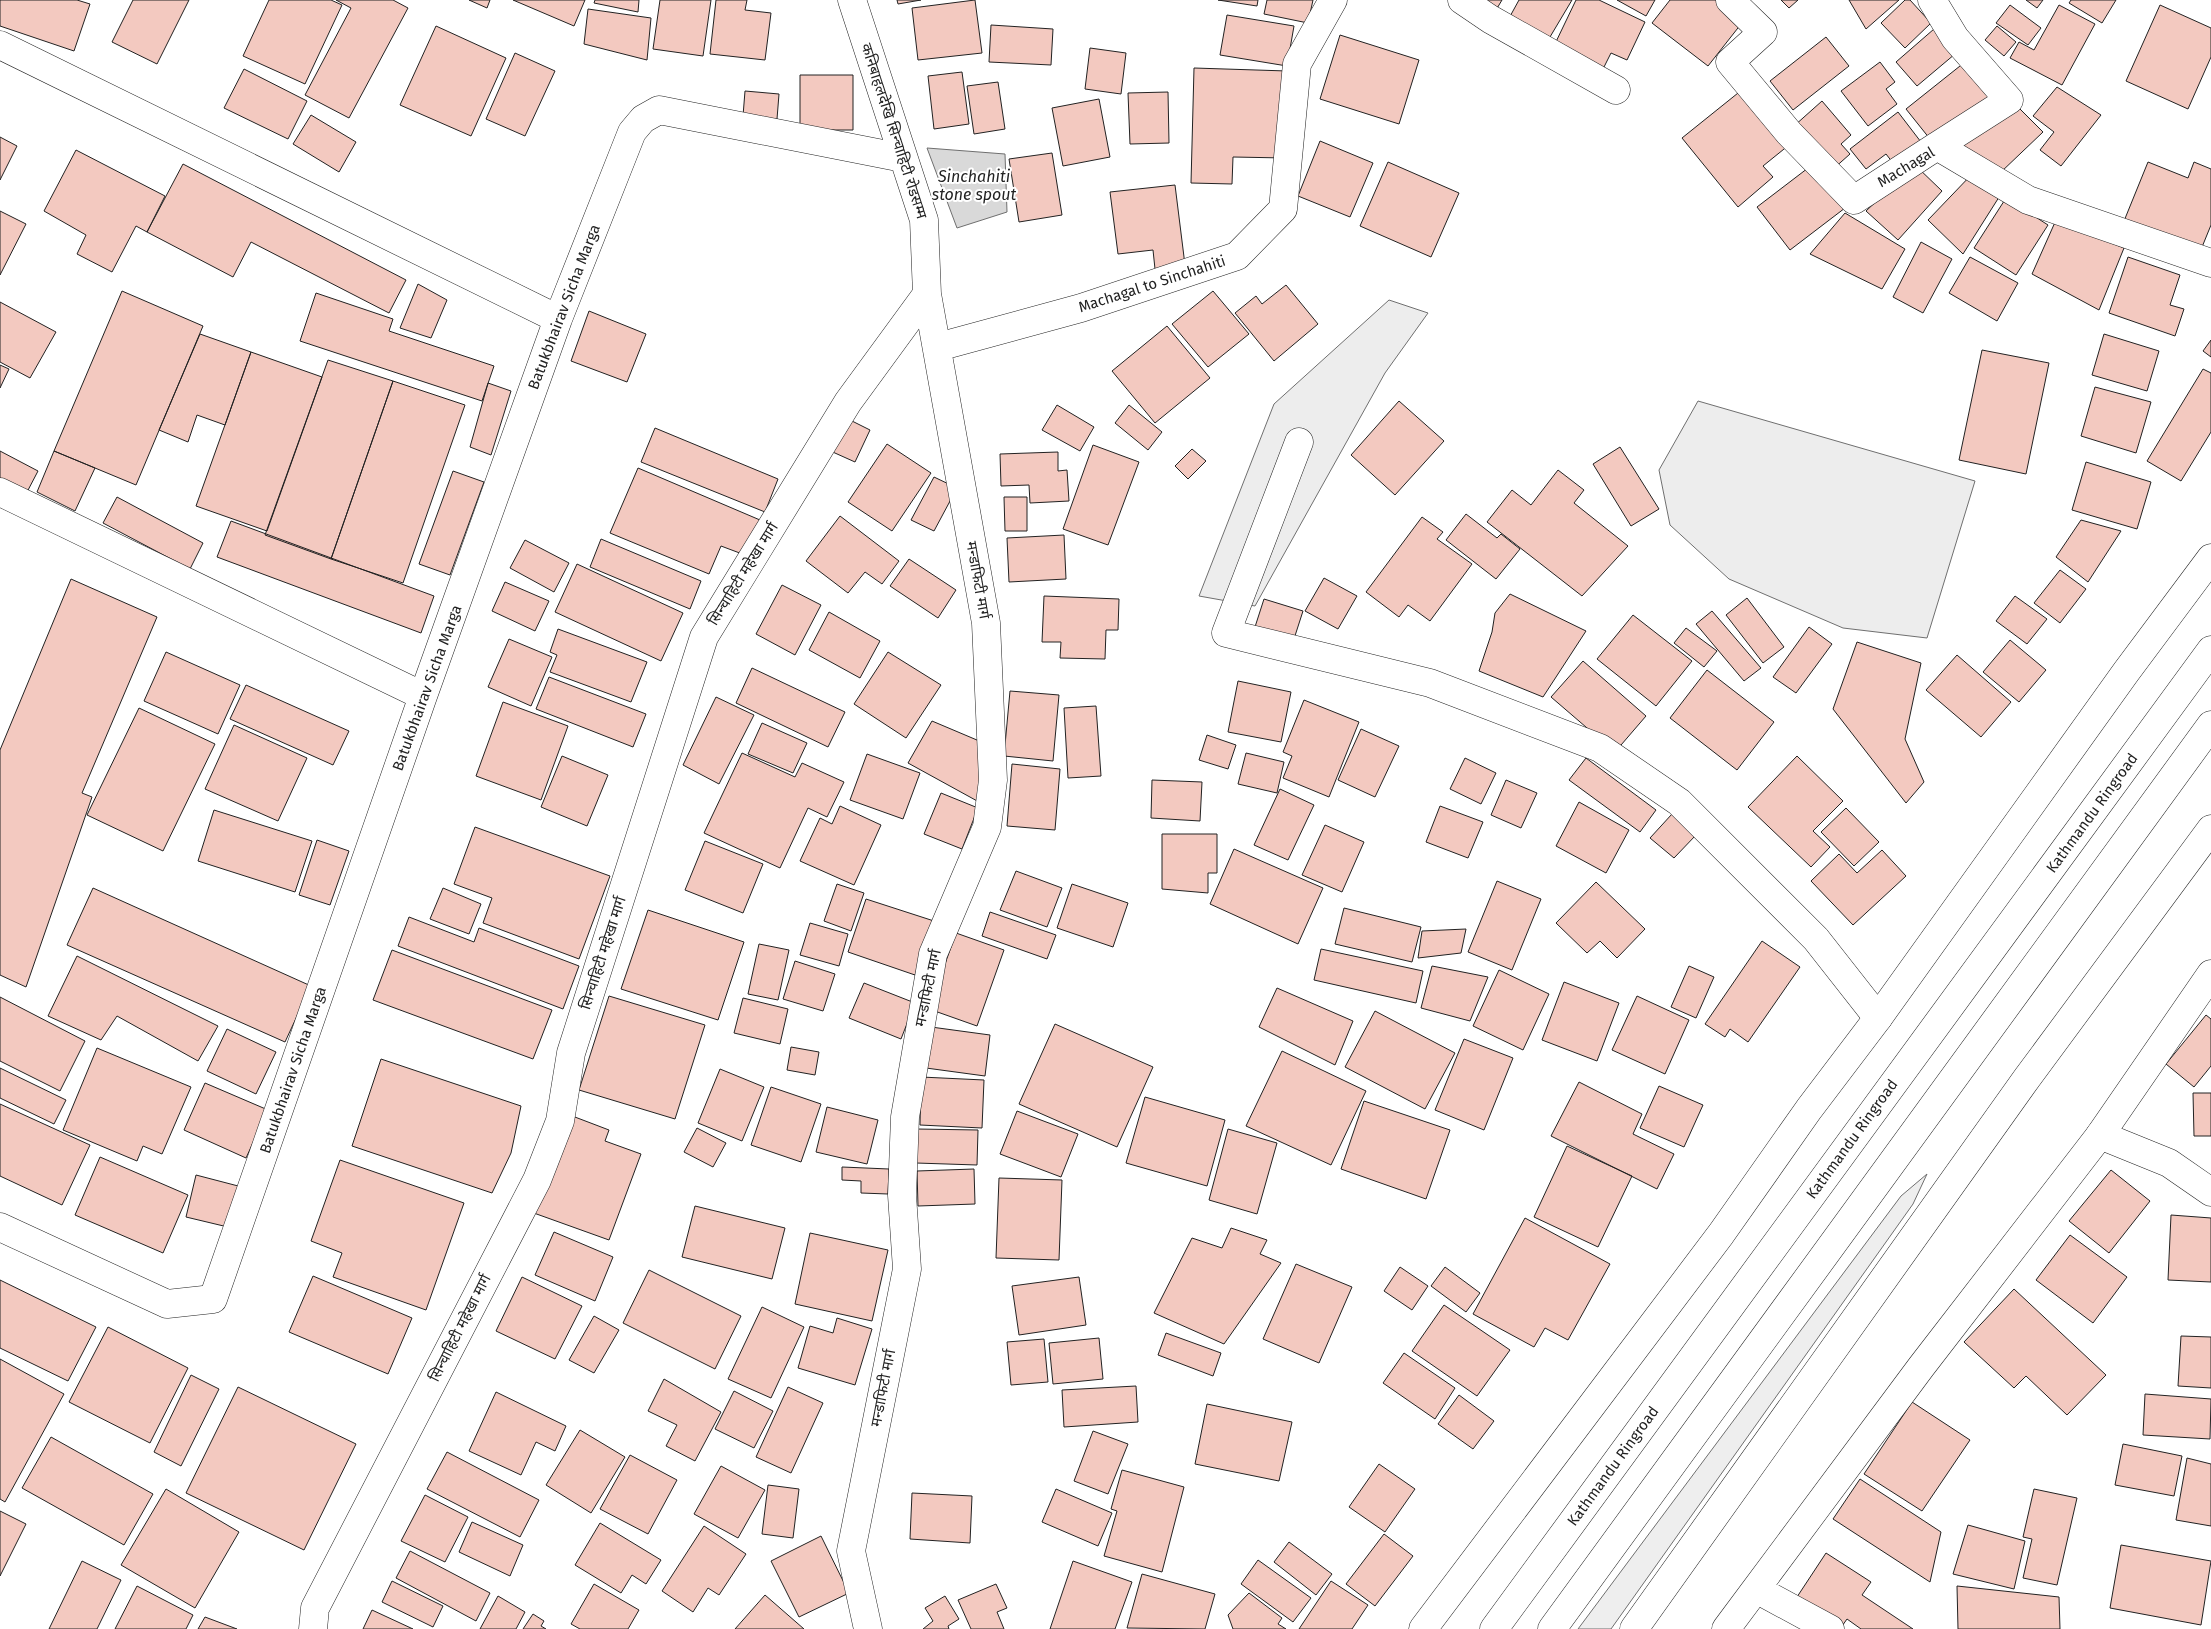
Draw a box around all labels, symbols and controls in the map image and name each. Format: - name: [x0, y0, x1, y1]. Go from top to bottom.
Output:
- street label: कनिबाहलदेखि सिन्चाहिटी रोडसम्म: [857, 41, 931, 222]
- street label: Machagal: [1874, 143, 1938, 191]
- water label: Sinchahiti stone spout: [931, 167, 1017, 204]
- street label: Batukbhairav Sicha Marga: [524, 222, 604, 392]
- street label: Machagal to Sinchahiti: [1076, 252, 1228, 316]
- street label: सिन्चाहिटी महेखा मार्ग: [704, 518, 782, 629]
- street label: मन्डाफिटी मार्ग: [962, 540, 994, 621]
- street label: Batukbhairav Sicha Marga: [389, 603, 465, 773]
- street label: Kathmandu Ringroad: [2043, 750, 2141, 876]
- street label: सिन्चाहिटी महेखा मार्ग: [576, 893, 630, 1012]
- street label: मन्डाफिटी मार्ग: [911, 947, 945, 1028]
- street label: Batukbhairav Sicha Marga: [256, 984, 330, 1156]
- street label: Kathmandu Ringroad: [1803, 1076, 1901, 1202]
- street label: सिन्चाहिटी महेखा मार्ग: [425, 1271, 495, 1385]
- street label: मन्डाफिटी मार्ग: [867, 1347, 900, 1428]
- street label: Kathmandu Ringroad: [1564, 1403, 1662, 1529]

